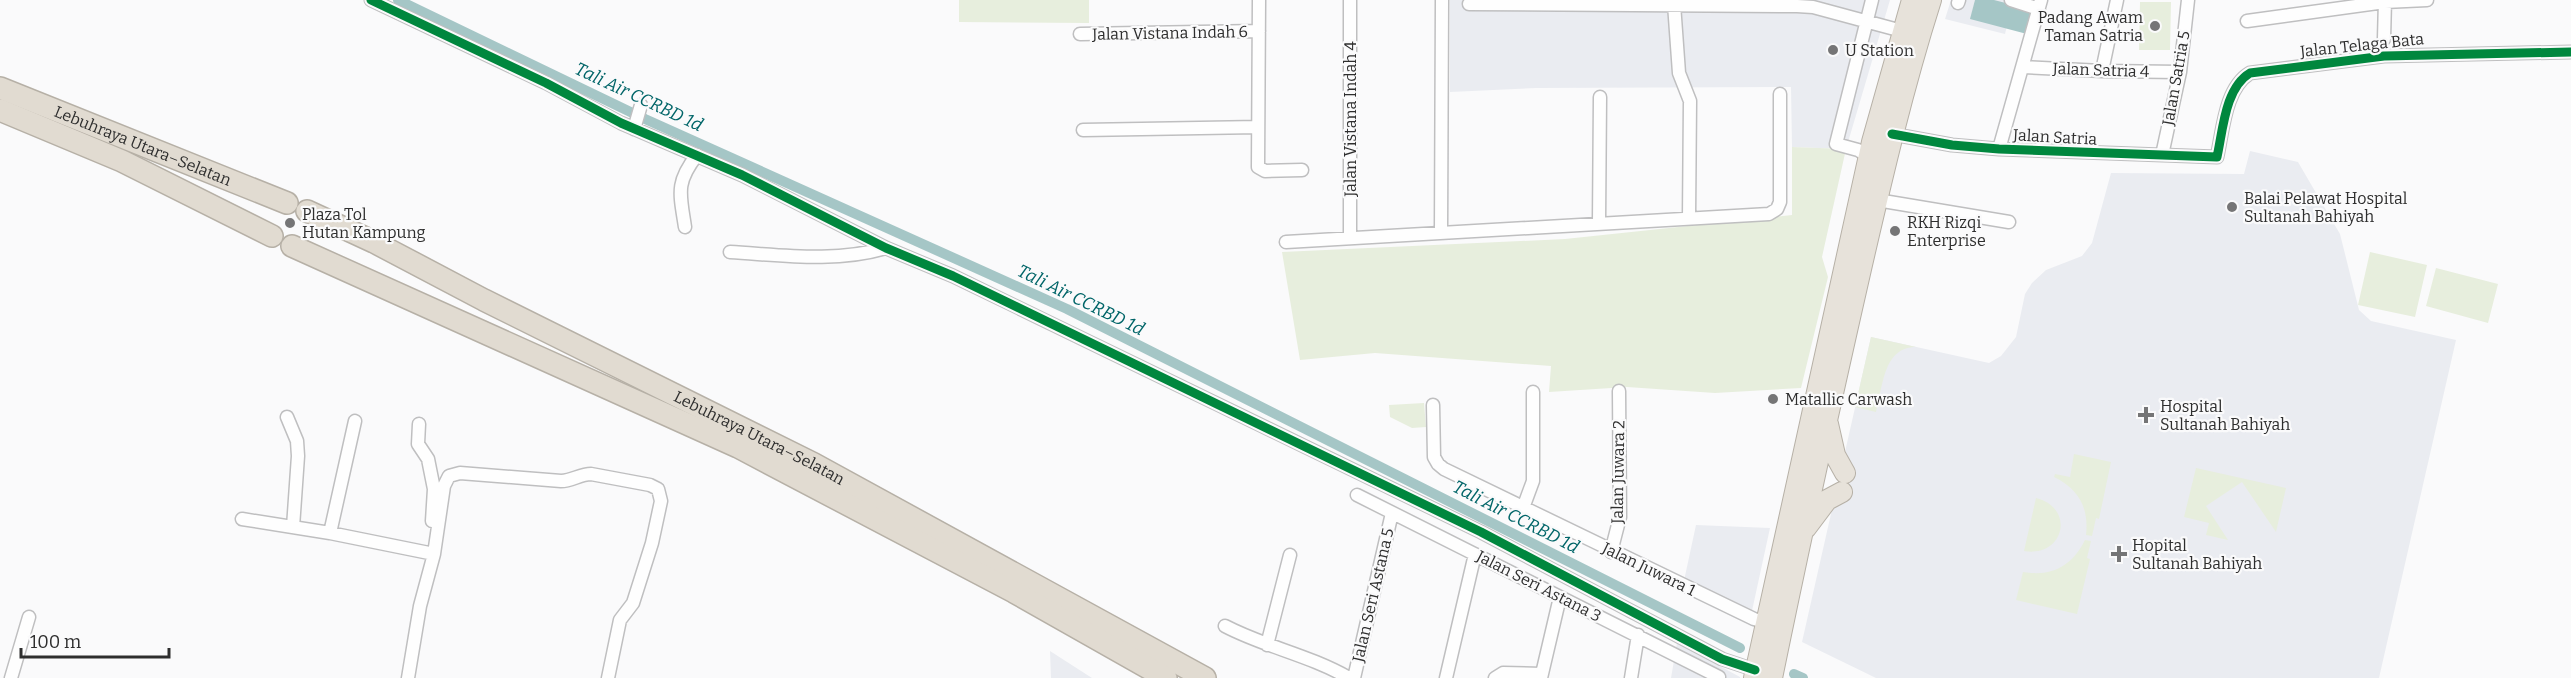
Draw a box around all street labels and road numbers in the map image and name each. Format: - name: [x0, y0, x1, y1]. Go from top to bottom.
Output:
- street label: Jalan Vistana Indah 6: [1091, 22, 1248, 44]
- street label: Jalan Satria 5: [2158, 29, 2194, 128]
- street label: Jalan Telaga Bata: [2298, 29, 2425, 61]
- street label: Jalan Vistana Indah 4: [1341, 40, 1360, 198]
- street label: Jalan Satria 4: [2051, 59, 2150, 81]
- street label: Lebuhraya Utara–Selatan: [52, 101, 234, 189]
- street label: Jalan Satria: [2011, 125, 2098, 149]
- street label: Lebuhraya Utara–Selatan: [671, 386, 848, 489]
- street label: Jalan Juwara 2: [1608, 420, 1628, 525]
- street label: Jalan Seri Astana 5: [1348, 526, 1398, 665]
- street label: Jalan Juwara 1: [1598, 538, 1699, 600]
- street label: Jalan Seri Astana 3: [1473, 546, 1605, 626]

